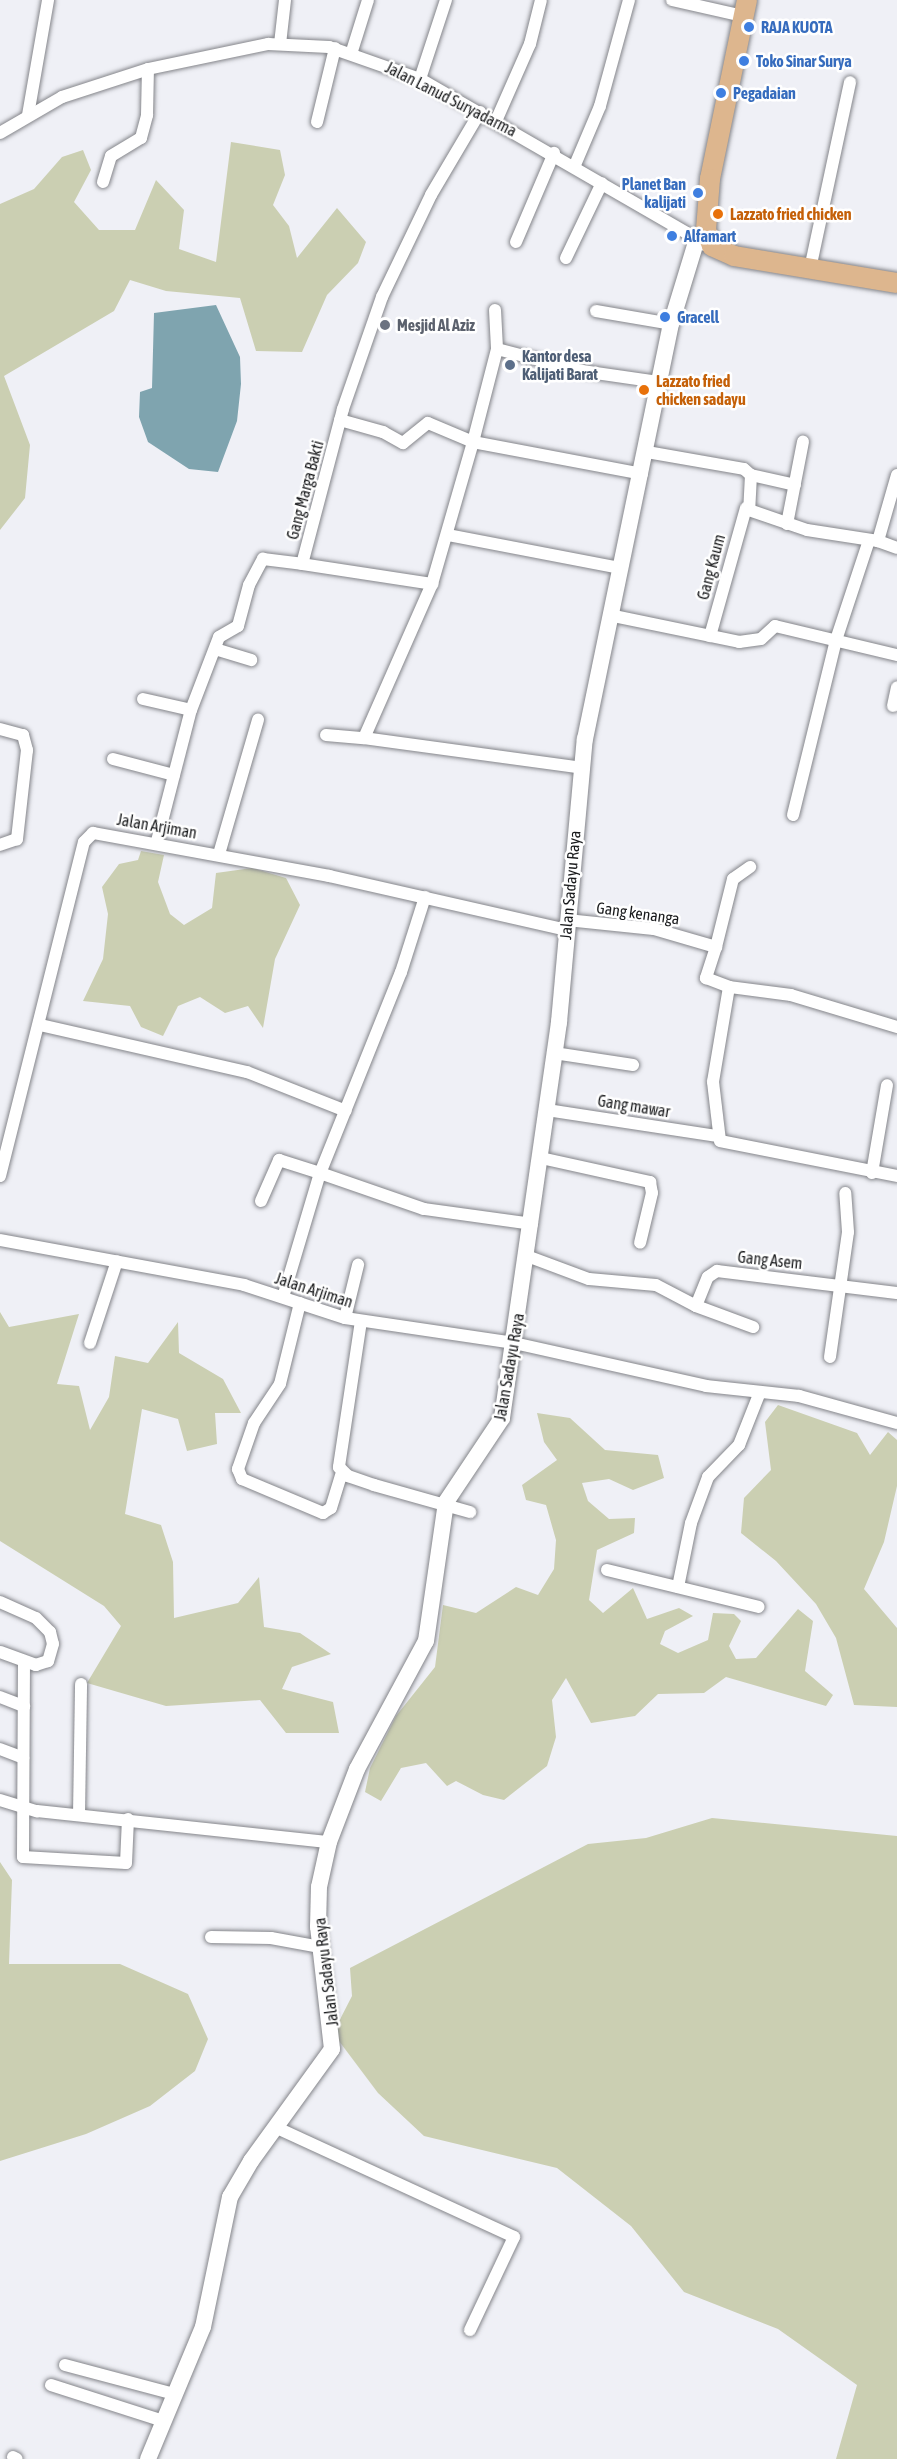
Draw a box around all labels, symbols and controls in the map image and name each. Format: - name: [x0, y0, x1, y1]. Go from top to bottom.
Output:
- place label: RAJA KUOTA: [761, 17, 833, 37]
- marker: RAJA KUOTA: [742, 20, 756, 34]
- place label: Toko Sinar Surya: [756, 51, 852, 71]
- marker: Toko Sinar Surya: [737, 54, 751, 68]
- street label: Jalan Lanud Suryadarma: [382, 58, 520, 140]
- place label: Pegadaian: [733, 83, 796, 103]
- marker: Pegadaian: [714, 86, 728, 100]
- place label: Planet Ban kalijati: [622, 174, 686, 212]
- marker: Planet Ban kalijati: [691, 186, 705, 200]
- place label: Lazzato fried chicken: [730, 204, 852, 224]
- marker: Lazzato fried chicken: [711, 207, 725, 221]
- place label: Alfamart: [684, 226, 736, 246]
- marker: Alfamart: [665, 229, 679, 243]
- place label: Gracell: [677, 307, 719, 327]
- marker: Gracell: [658, 310, 672, 324]
- place label: Mesjid Al Aziz: [397, 315, 475, 335]
- marker: Mesjid Al Aziz: [378, 318, 392, 332]
- place label: Kantor desa Kalijati Barat: [522, 346, 598, 384]
- marker: Kantor desa Kalijati Barat: [503, 358, 517, 372]
- place label: Lazzato fried chicken sadayu: [656, 371, 746, 409]
- marker: Lazzato fried chicken sadayu: [637, 383, 651, 397]
- street label: Gang Marga Bakti: [283, 438, 327, 542]
- street label: Gang Kaum: [693, 532, 729, 602]
- street label: Jalan Arjiman: [116, 810, 198, 842]
- street label: Jalan Sadayu Raya: [556, 830, 584, 940]
- street label: Gang kenanga: [595, 898, 681, 928]
- street label: Gang mawar: [596, 1091, 672, 1121]
- street label: Gang Asem: [737, 1247, 803, 1273]
- street label: Jalan Arjiman: [273, 1268, 355, 1312]
- street label: Jalan Sadayu Raya: [490, 1312, 528, 1422]
- street label: Jalan Sadayu Raya: [310, 1917, 342, 2027]

